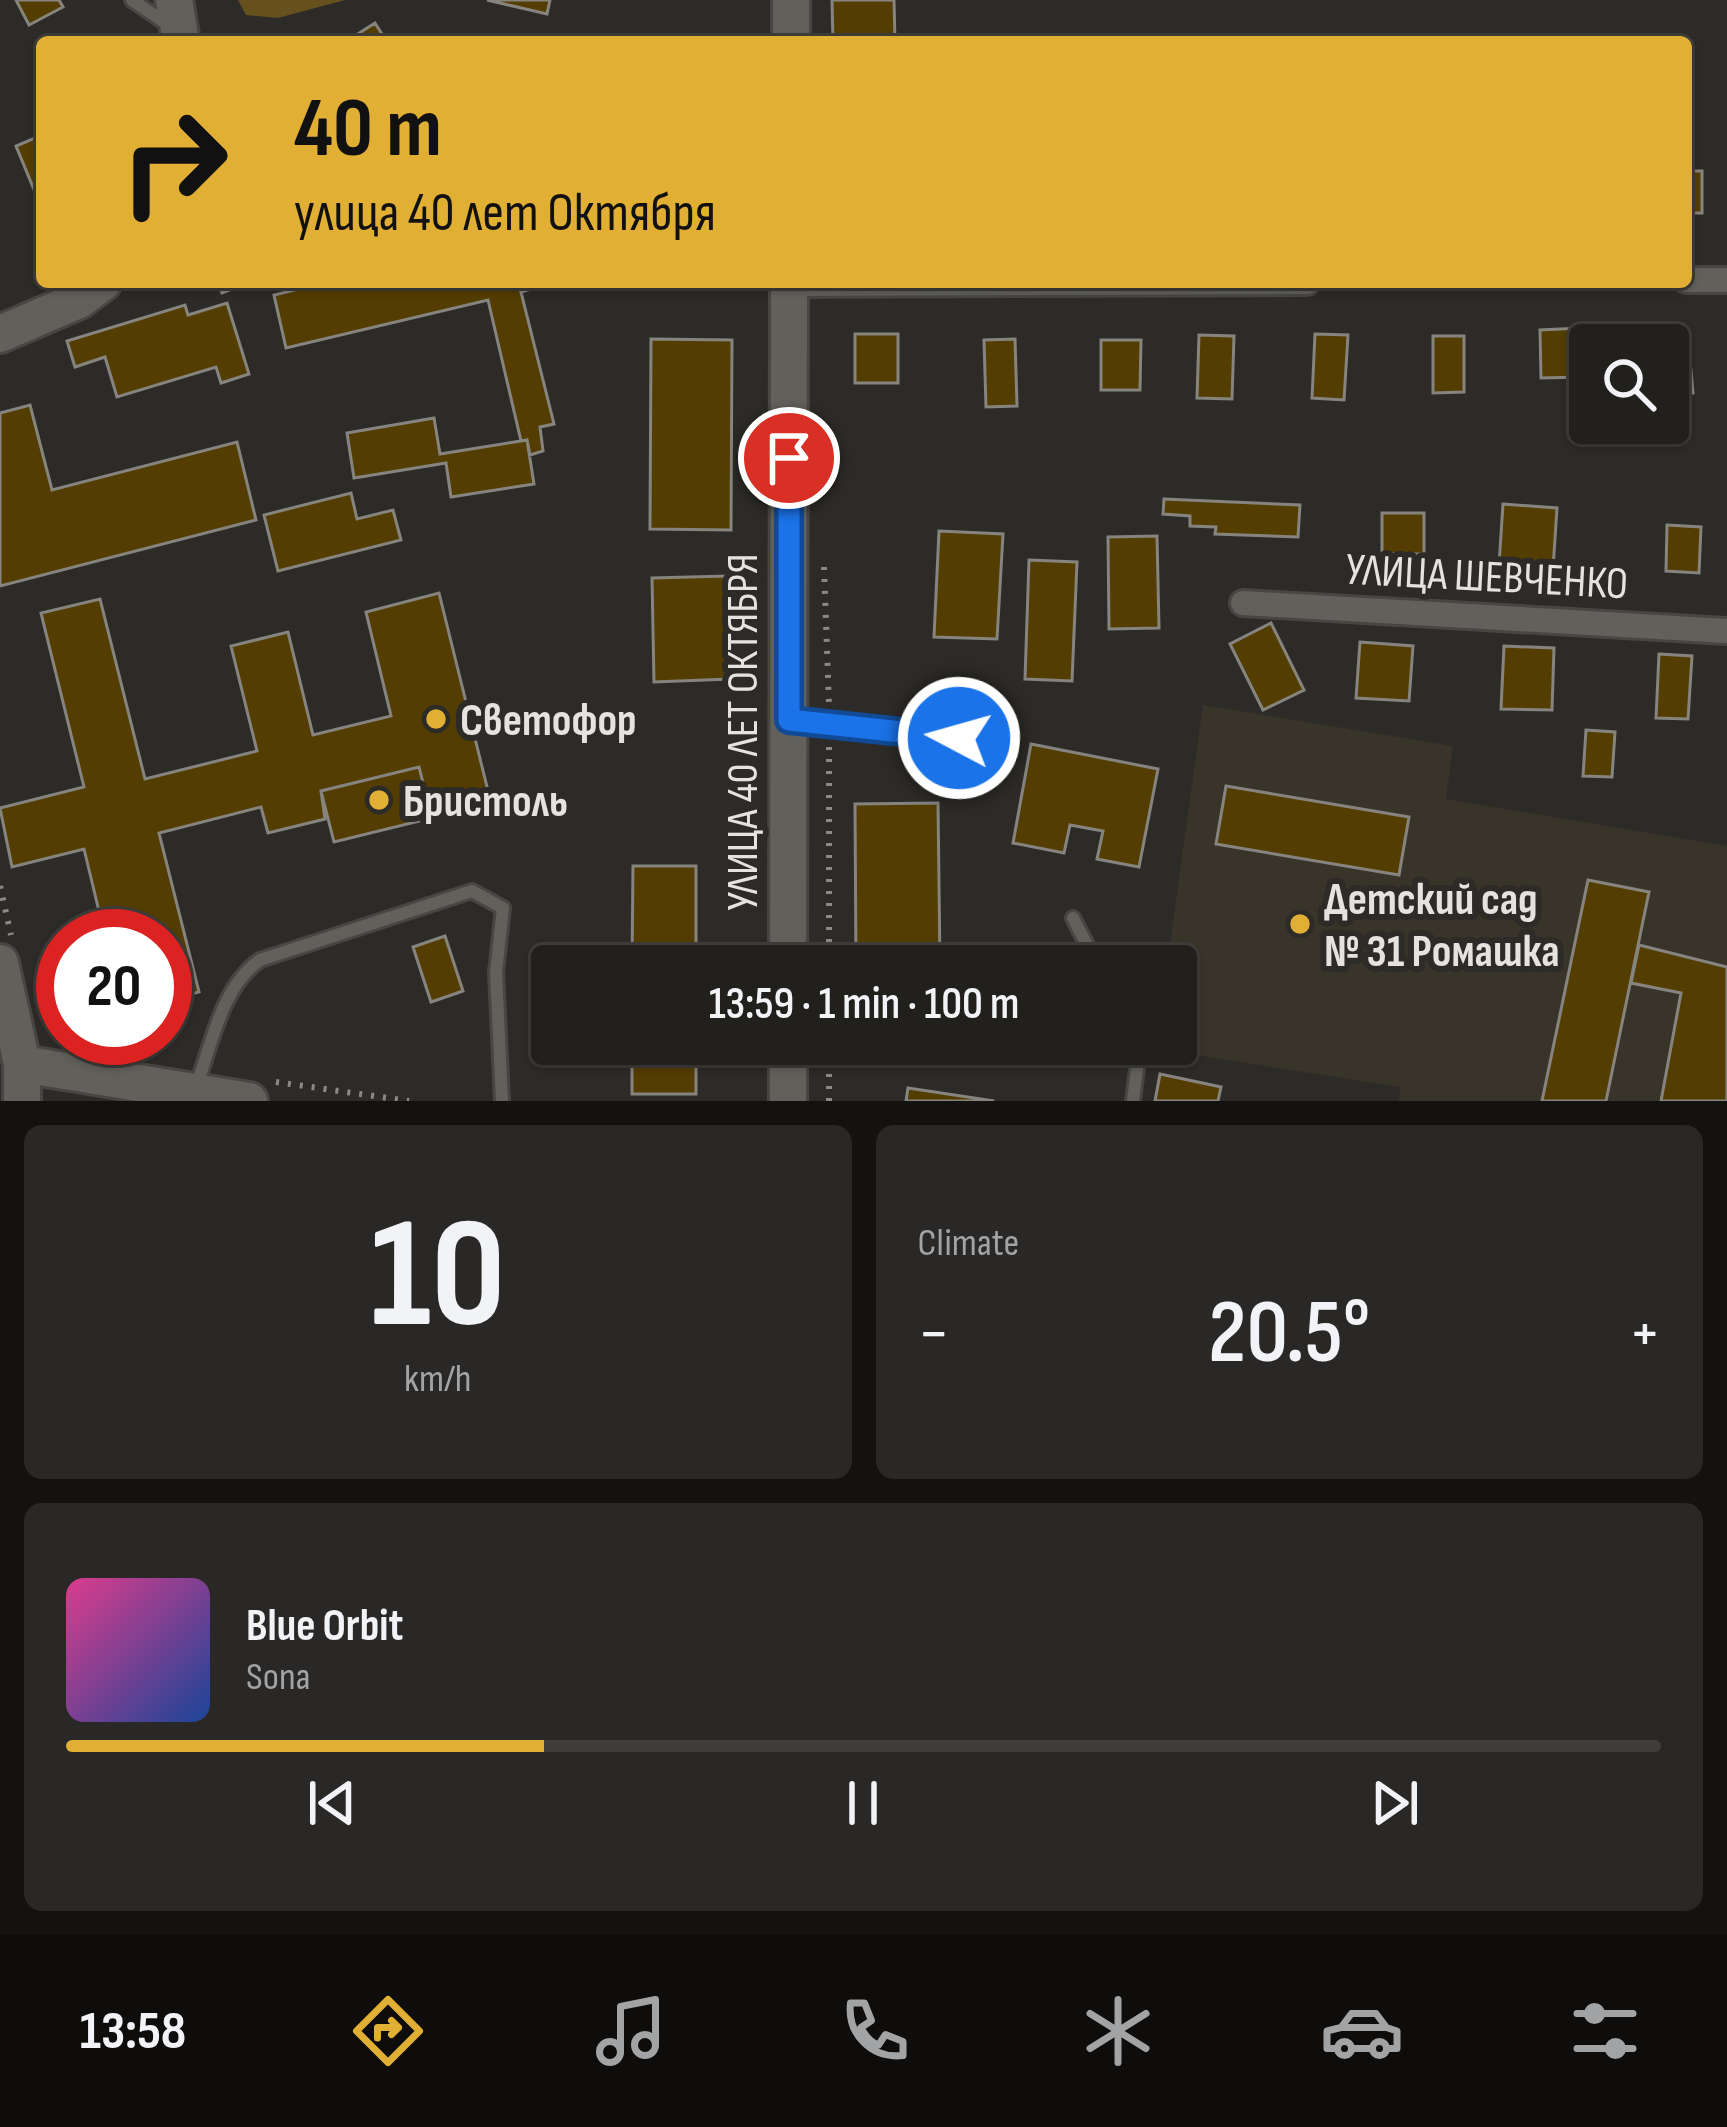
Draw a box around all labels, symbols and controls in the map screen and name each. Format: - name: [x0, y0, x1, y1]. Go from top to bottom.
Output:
- text: 40 m: [294, 79, 442, 180]
- icon: right: [96, 84, 252, 240]
- text: улица 40 лет Октября: [294, 181, 716, 246]
- map controls: [1569, 324, 1689, 444]
- button: search: [1569, 324, 1689, 444]
- pin: [738, 407, 840, 509]
- icon: arrive: [756, 425, 822, 491]
- street label: УЛИЦА ШЕВЧЕНКО: [1344, 543, 1629, 612]
- street label: УЛИЦА 40 ЛЕТ ОКТЯБРЯ: [716, 553, 771, 911]
- position arrow: [896, 675, 1022, 801]
- place label: Светофор: [460, 694, 636, 749]
- marker: Светофор: [423, 706, 449, 732]
- place label: Бристоль: [403, 775, 568, 830]
- marker: Бристоль: [366, 787, 392, 813]
- place label: Детский сад № 31 Ромашка: [1324, 873, 1560, 980]
- speed limit sign: 20: [36, 909, 192, 1065]
- marker: Детский сад № 31 Ромашка: [1287, 911, 1313, 937]
- text: 13:59 · 1 min · 100 m: [709, 977, 1019, 1032]
- text: 10: [370, 1184, 505, 1371]
- text: Climate: [918, 1220, 1019, 1267]
- text: 20.5°: [1208, 1280, 1370, 1388]
- text: −: [918, 1295, 950, 1374]
- text: +: [1629, 1295, 1661, 1374]
- text: km/h: [404, 1356, 471, 1403]
- text: Blue Orbit: [246, 1599, 403, 1654]
- text: Sona: [246, 1654, 311, 1701]
- icon: previous: [299, 1770, 365, 1836]
- icon: pause: [830, 1770, 896, 1836]
- icon: next: [1362, 1770, 1428, 1836]
- icon: directions: [346, 1989, 430, 2073]
- icon: music: [589, 1989, 673, 2073]
- icon: phone: [833, 1989, 917, 2073]
- icon: climate: [1076, 1989, 1160, 2073]
- icon: car: [1320, 1989, 1404, 2073]
- icon: filters: [1563, 1989, 1647, 2073]
- text: 13:58: [80, 1999, 186, 2064]

